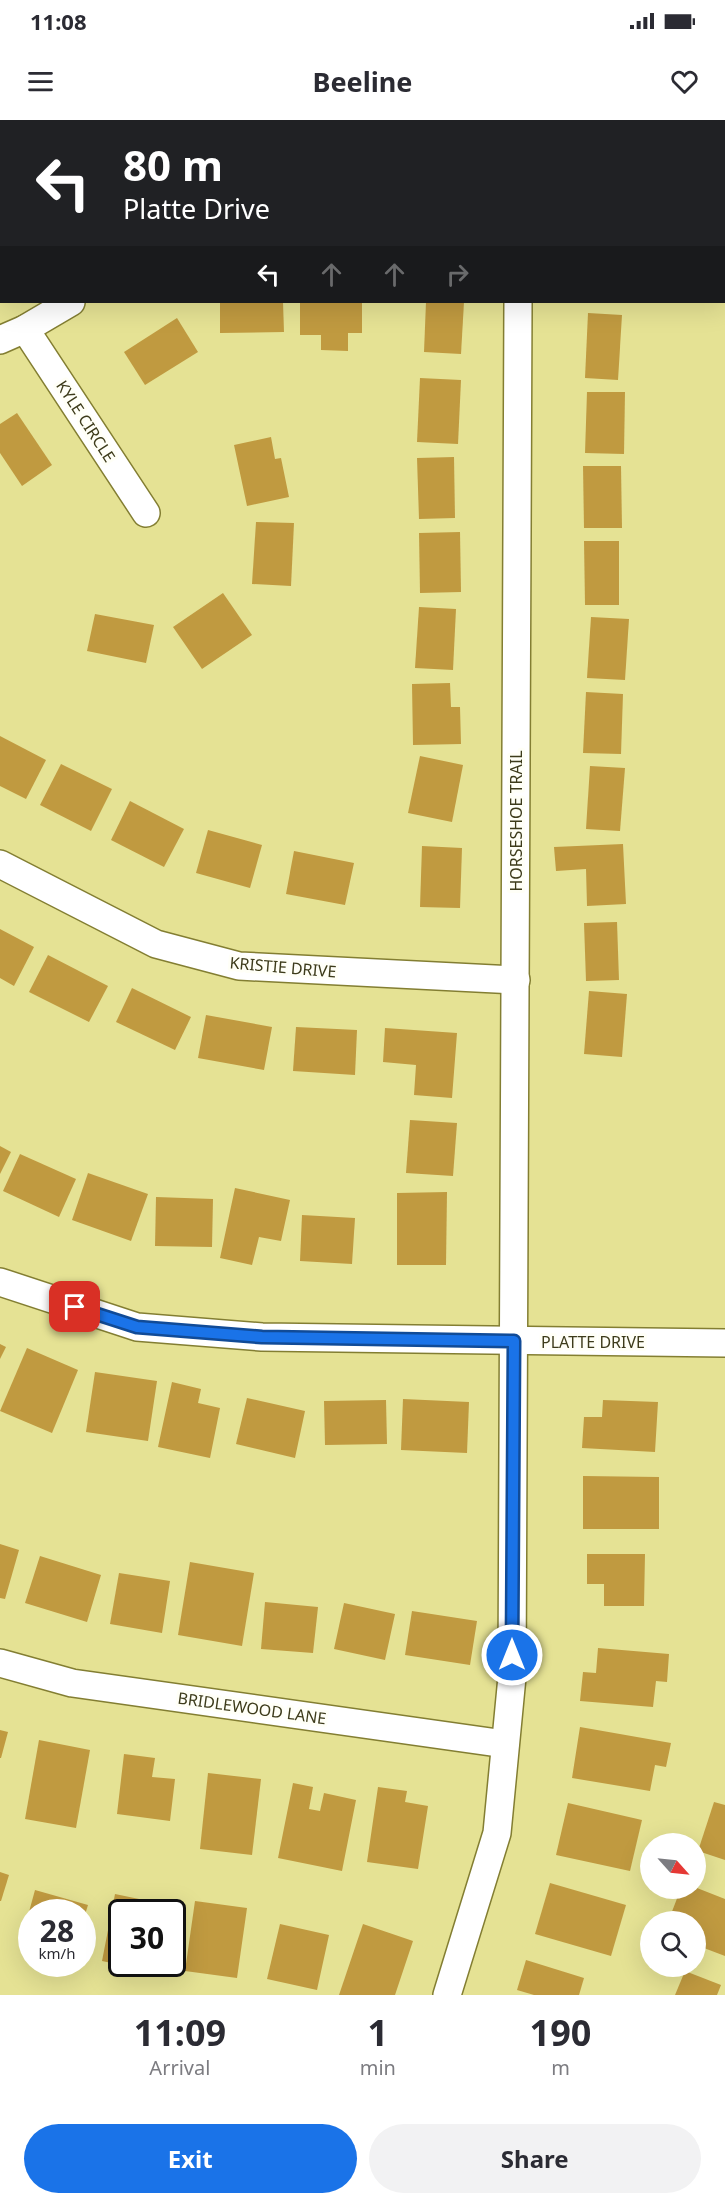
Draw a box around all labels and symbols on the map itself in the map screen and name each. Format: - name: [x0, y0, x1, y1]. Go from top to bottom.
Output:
- street label: KYLE CIRCLE: [51, 376, 121, 466]
- street label: HORSESHOE TRAIL: [505, 750, 527, 892]
- street label: KRISTIE DRIVE: [229, 951, 337, 983]
- pin: [49, 1281, 100, 1332]
- street label: PLATTE DRIVE: [541, 1331, 645, 1353]
- position arrow: [480, 1623, 544, 1687]
- street label: BRIDLEWOOD LANE: [176, 1687, 328, 1729]
- north arrow: [640, 1833, 706, 1899]
- speed limit sign: 30: [108, 1899, 186, 1977]

